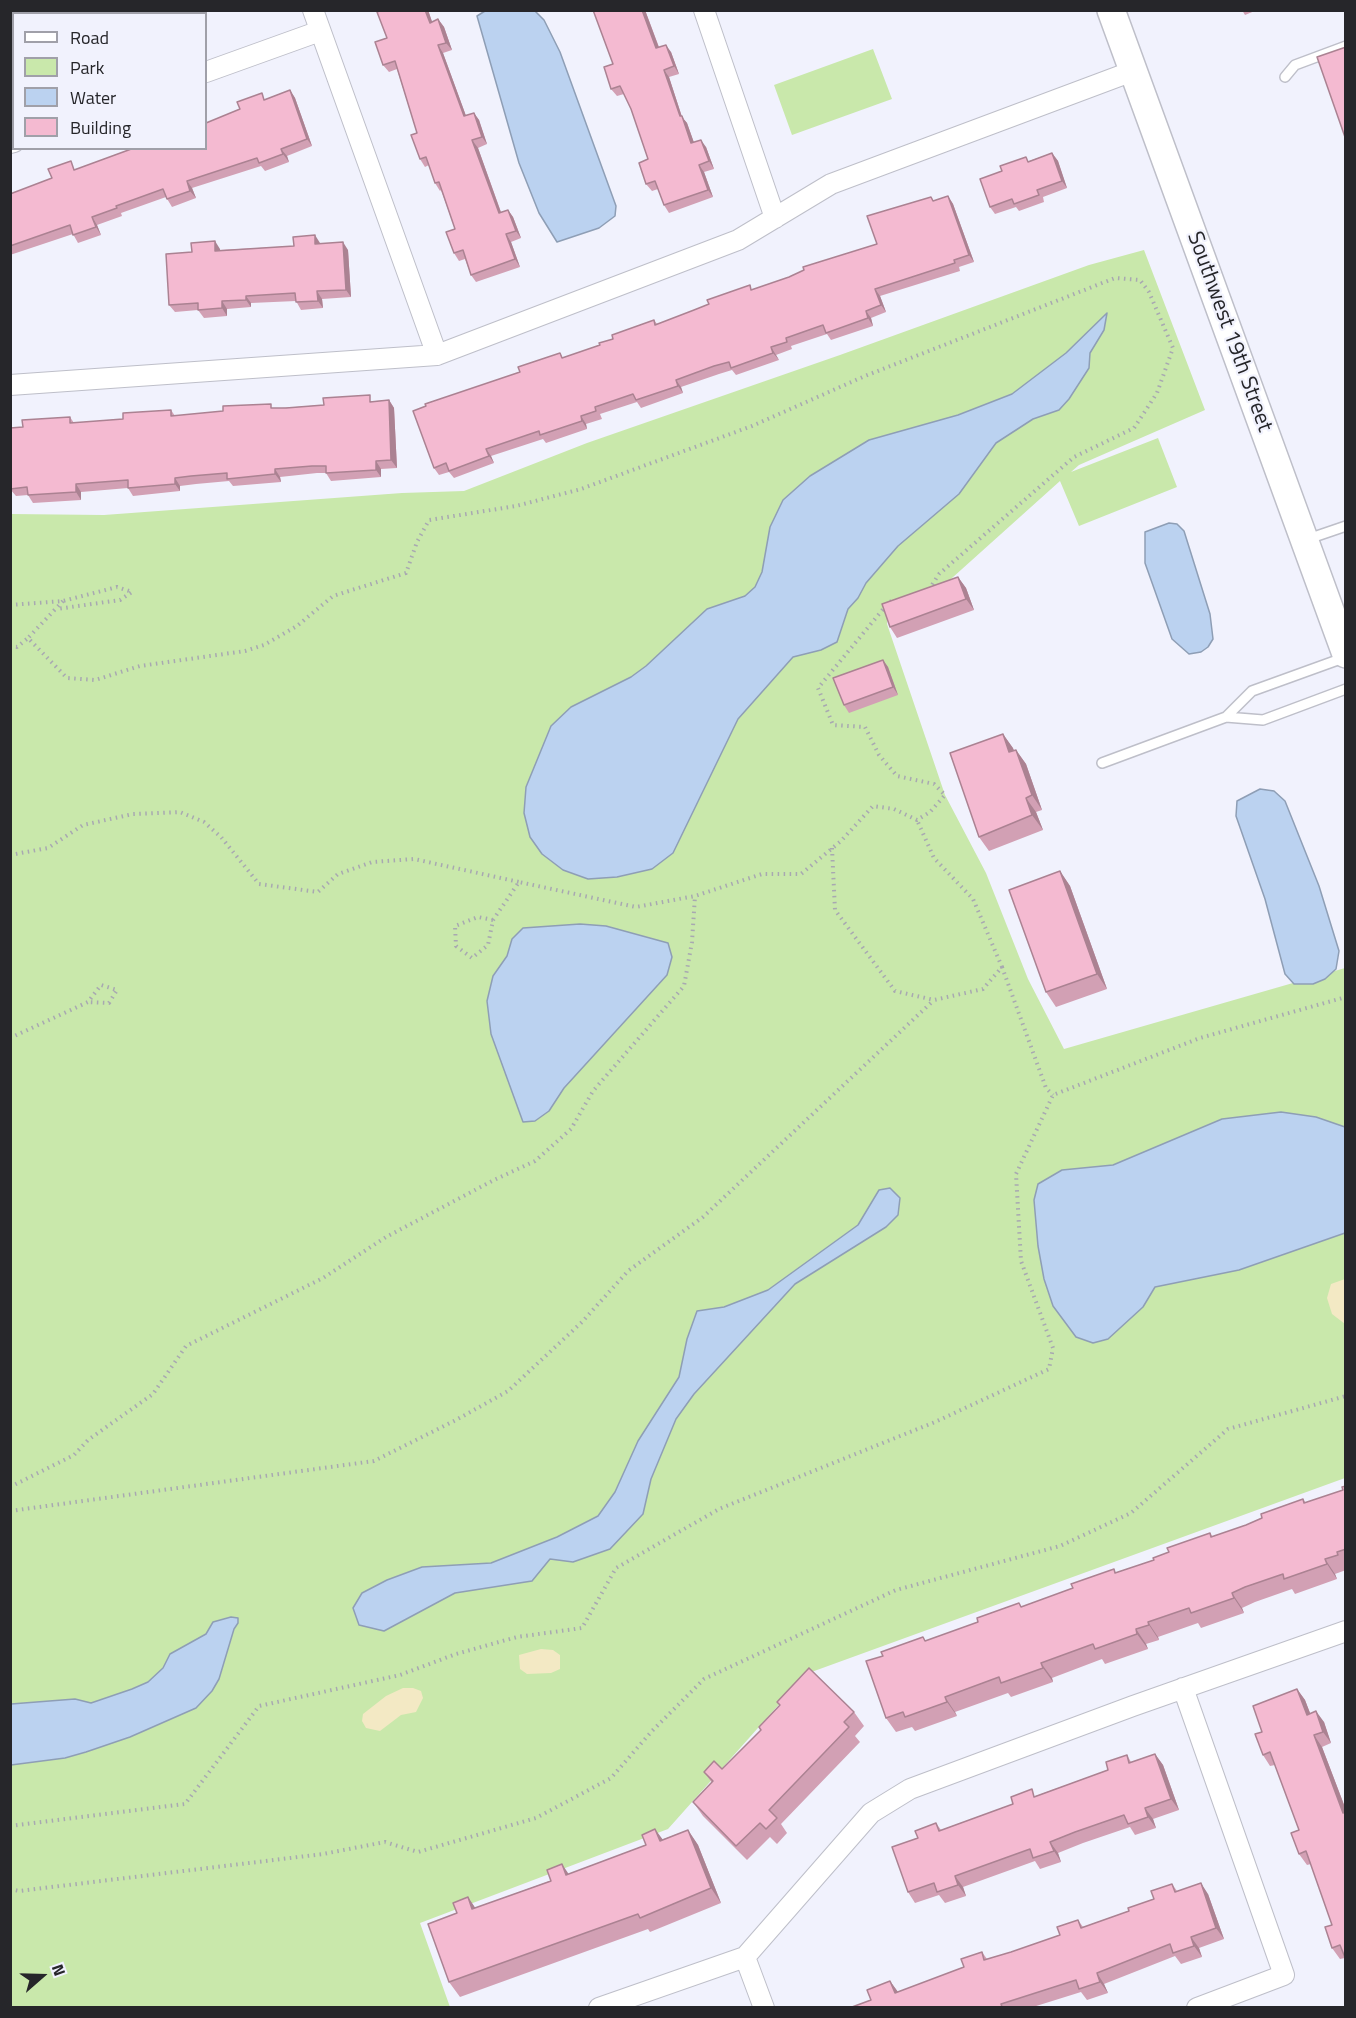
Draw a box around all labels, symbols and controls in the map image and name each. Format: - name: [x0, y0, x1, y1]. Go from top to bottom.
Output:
- legend: [12, 12, 207, 150]
- text: Road: [70, 24, 109, 51]
- text: Park: [70, 54, 104, 81]
- text: Water: [70, 84, 116, 111]
- text: Building: [70, 114, 131, 141]
- street label: Southwest 19th Street: [1181, 228, 1277, 436]
- north arrow: [12, 1946, 72, 2006]
- text: N: [46, 1961, 72, 1979]

